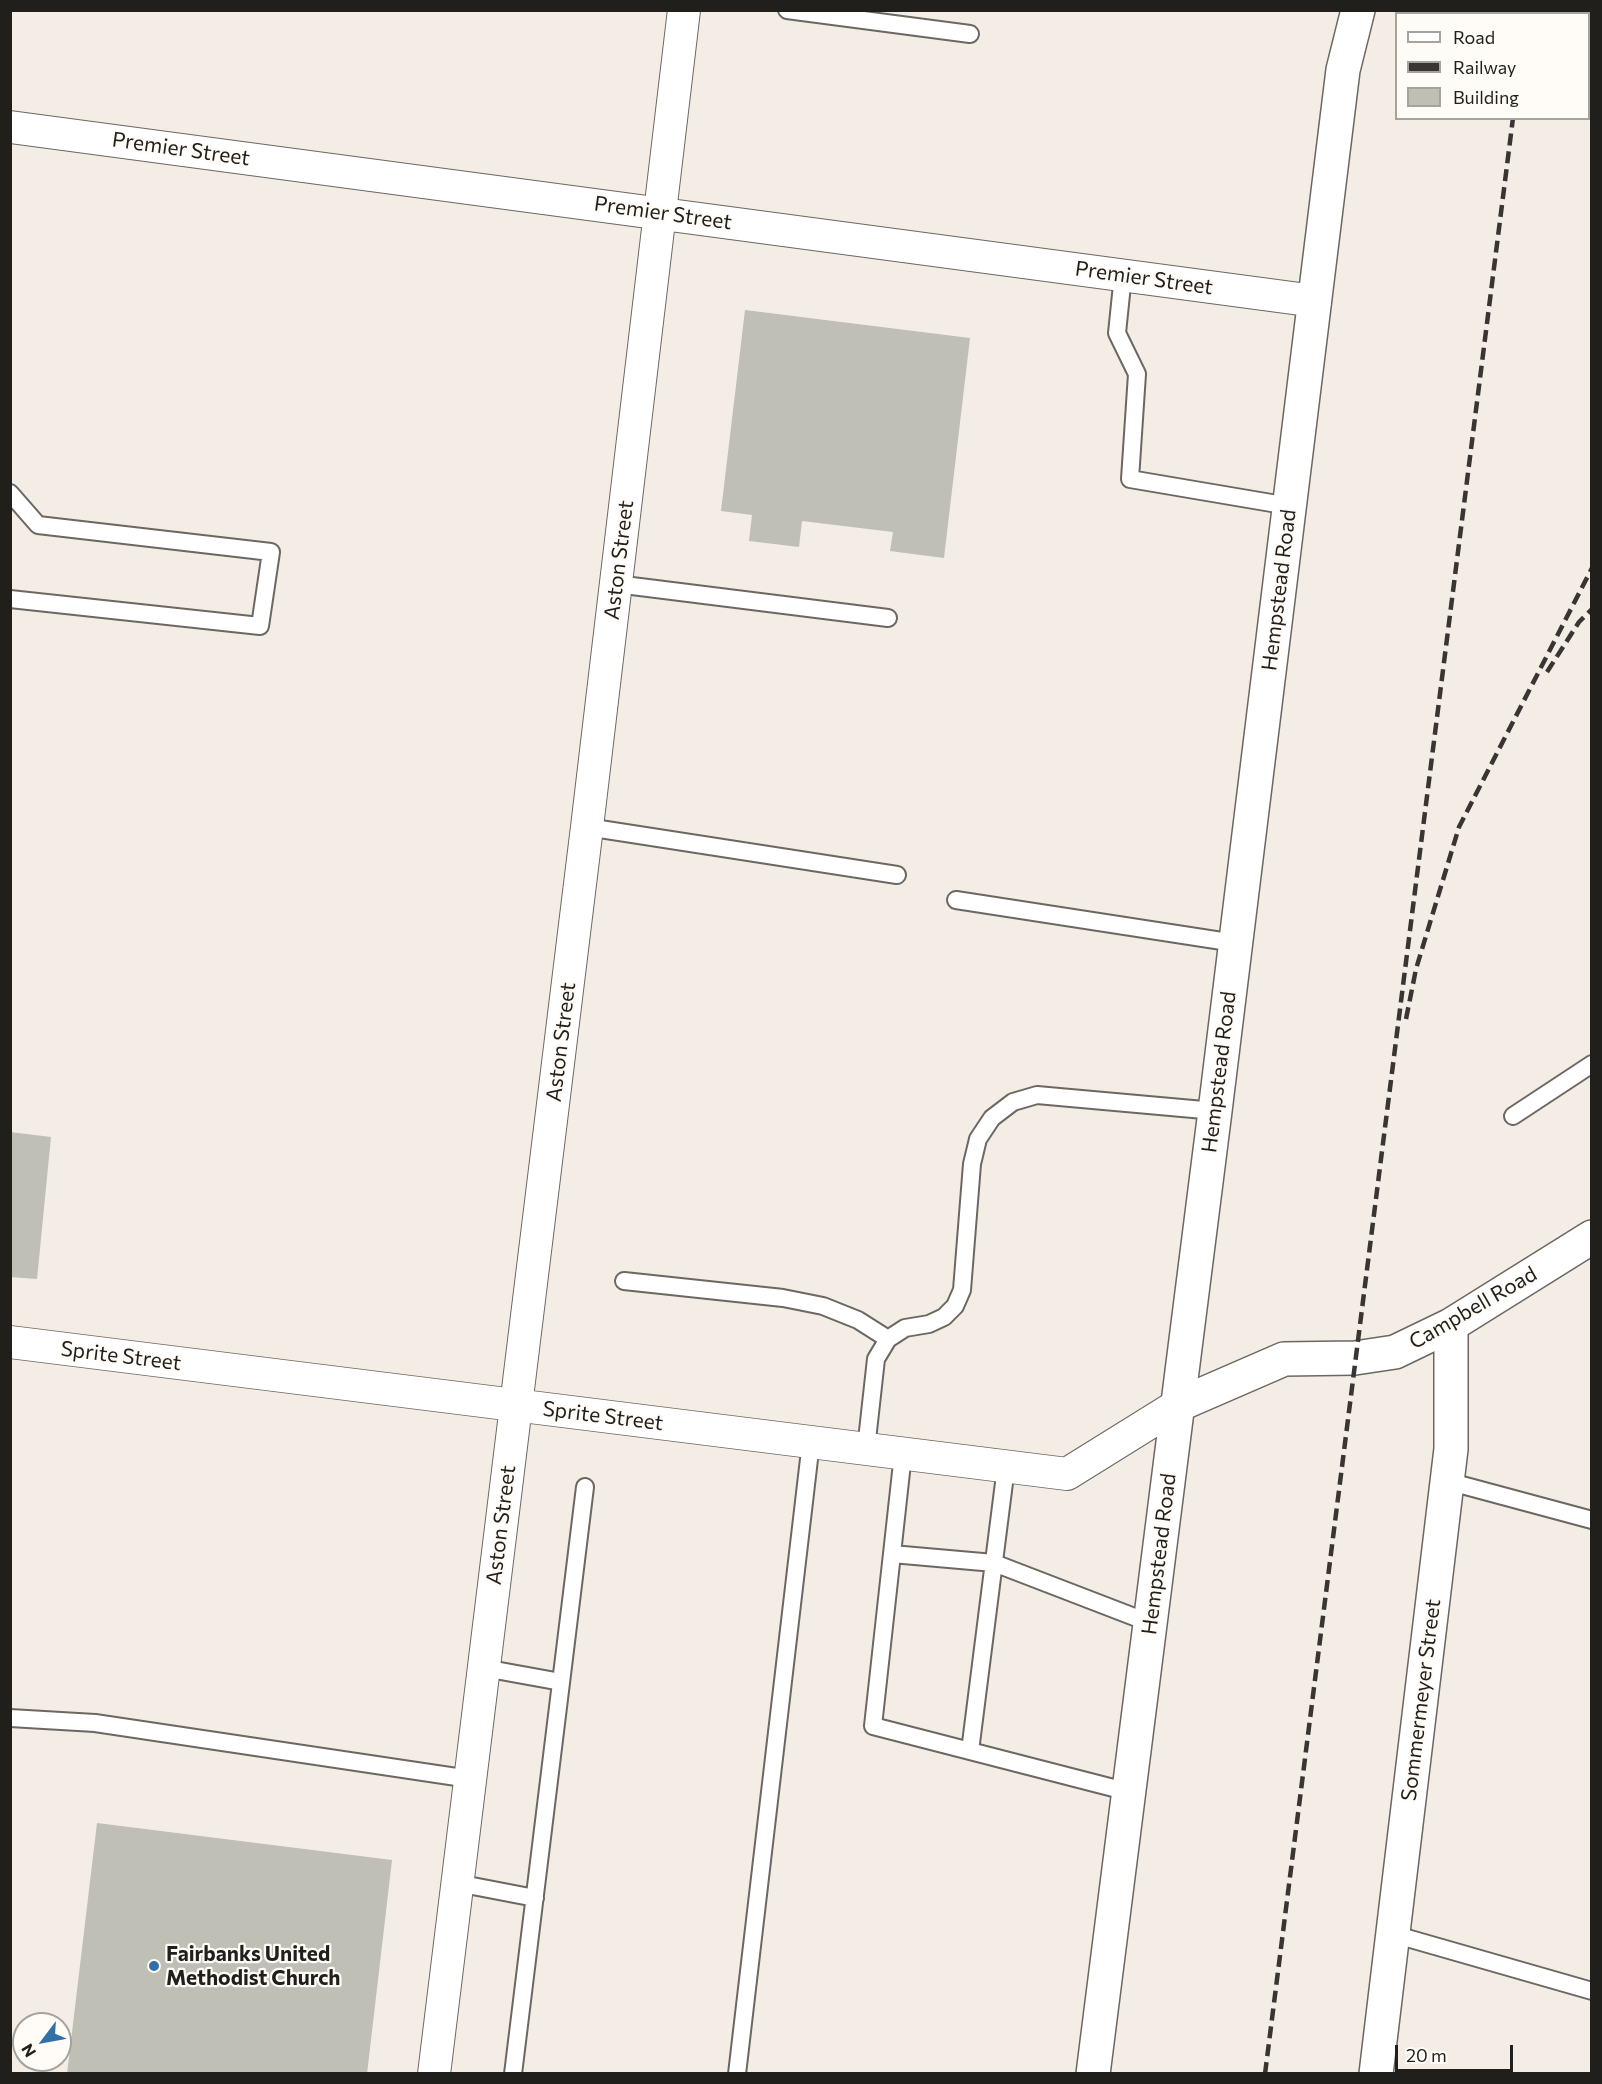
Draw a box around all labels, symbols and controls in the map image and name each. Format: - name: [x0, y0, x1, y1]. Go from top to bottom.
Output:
- legend: [1395, 12, 1590, 120]
- text: Road: [1453, 26, 1495, 48]
- text: Railway: [1453, 56, 1516, 78]
- text: Building: [1453, 86, 1519, 108]
- street label: Premier Street: [110, 127, 252, 171]
- street label: Premier Street: [592, 191, 734, 235]
- street label: Premier Street: [1073, 256, 1215, 300]
- street label: Aston Street: [599, 499, 639, 621]
- street label: Hempstead Road: [1257, 508, 1301, 672]
- street label: Aston Street: [541, 981, 581, 1103]
- street label: Hempstead Road: [1197, 990, 1241, 1154]
- street label: Campbell Road: [1405, 1261, 1541, 1355]
- street label: Sprite Street: [59, 1336, 183, 1376]
- street label: Sprite Street: [541, 1396, 665, 1436]
- street label: Aston Street: [481, 1464, 521, 1586]
- street label: Hempstead Road: [1137, 1472, 1181, 1636]
- street label: Sommermeyer Street: [1396, 1597, 1446, 1803]
- place label: Fairbanks United Methodist Church: [166, 1941, 340, 1991]
- marker: Fairbanks United Methodist Church: [147, 1959, 161, 1973]
- north arrow: [12, 2012, 72, 2072]
- scale bar: [1398, 2033, 1516, 2071]
- text: N: [17, 2041, 39, 2061]
- text: 20 m: [1406, 2044, 1447, 2066]

